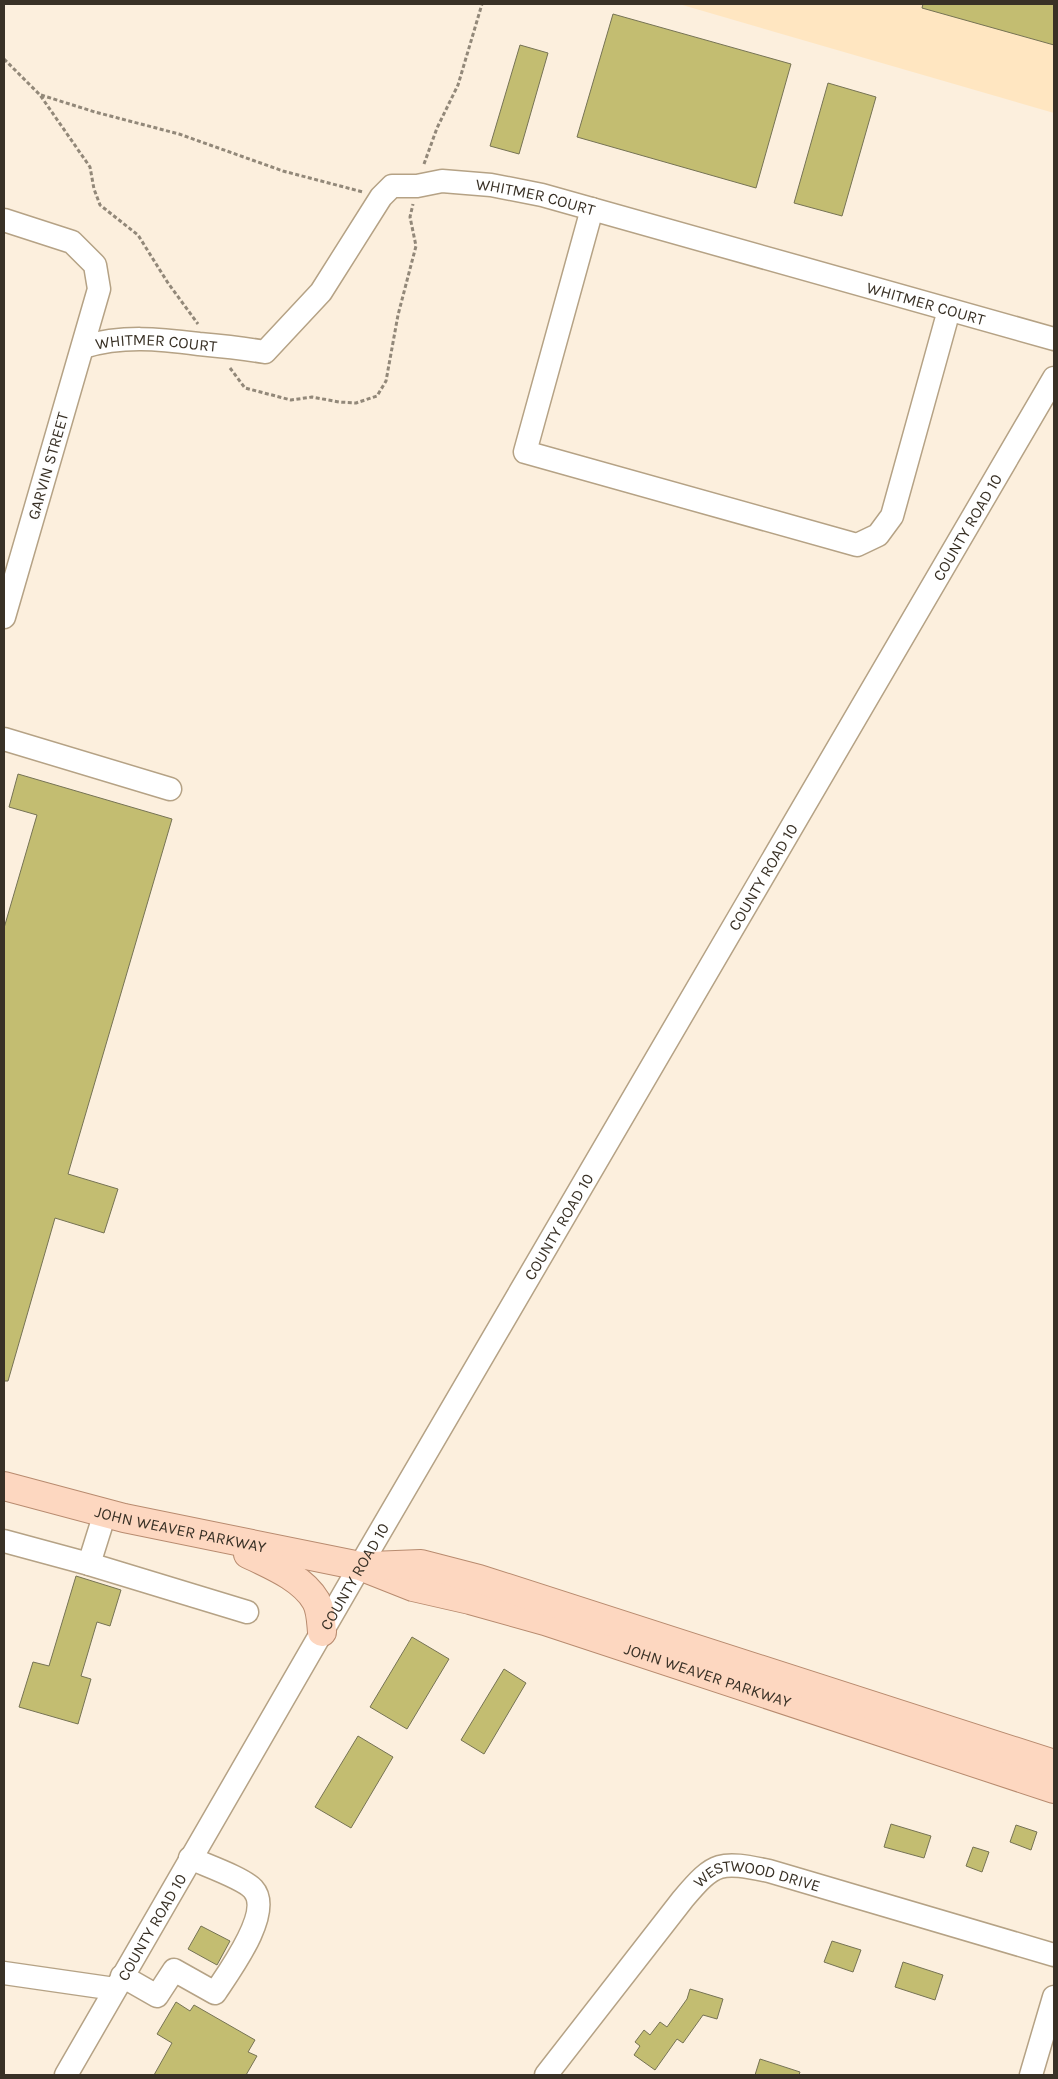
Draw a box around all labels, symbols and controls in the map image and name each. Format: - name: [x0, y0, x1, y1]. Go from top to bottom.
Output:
- street label: WHITMER COURT: [475, 174, 597, 219]
- street label: WHITMER COURT: [865, 277, 987, 329]
- street label: WHITMER COURT: [94, 330, 218, 355]
- street label: GARVIN STREET: [24, 410, 72, 522]
- street label: COUNTY ROAD 10: [928, 470, 1006, 584]
- street label: COUNTY ROAD 10: [724, 820, 801, 934]
- street label: COUNTY ROAD 10: [520, 1170, 597, 1283]
- street label: JOHN WEAVER PARKWAY: [93, 1501, 268, 1556]
- street label: COUNTY ROAD 10: [316, 1519, 393, 1633]
- street label: JOHN WEAVER PARKWAY: [622, 1638, 794, 1711]
- text: WESTWOOD DRIVE: [689, 1856, 823, 1895]
- street label: COUNTY ROAD 10: [113, 1870, 190, 1984]
- street label: WESTWOOD DRIVE: [693, 1878, 827, 1900]

